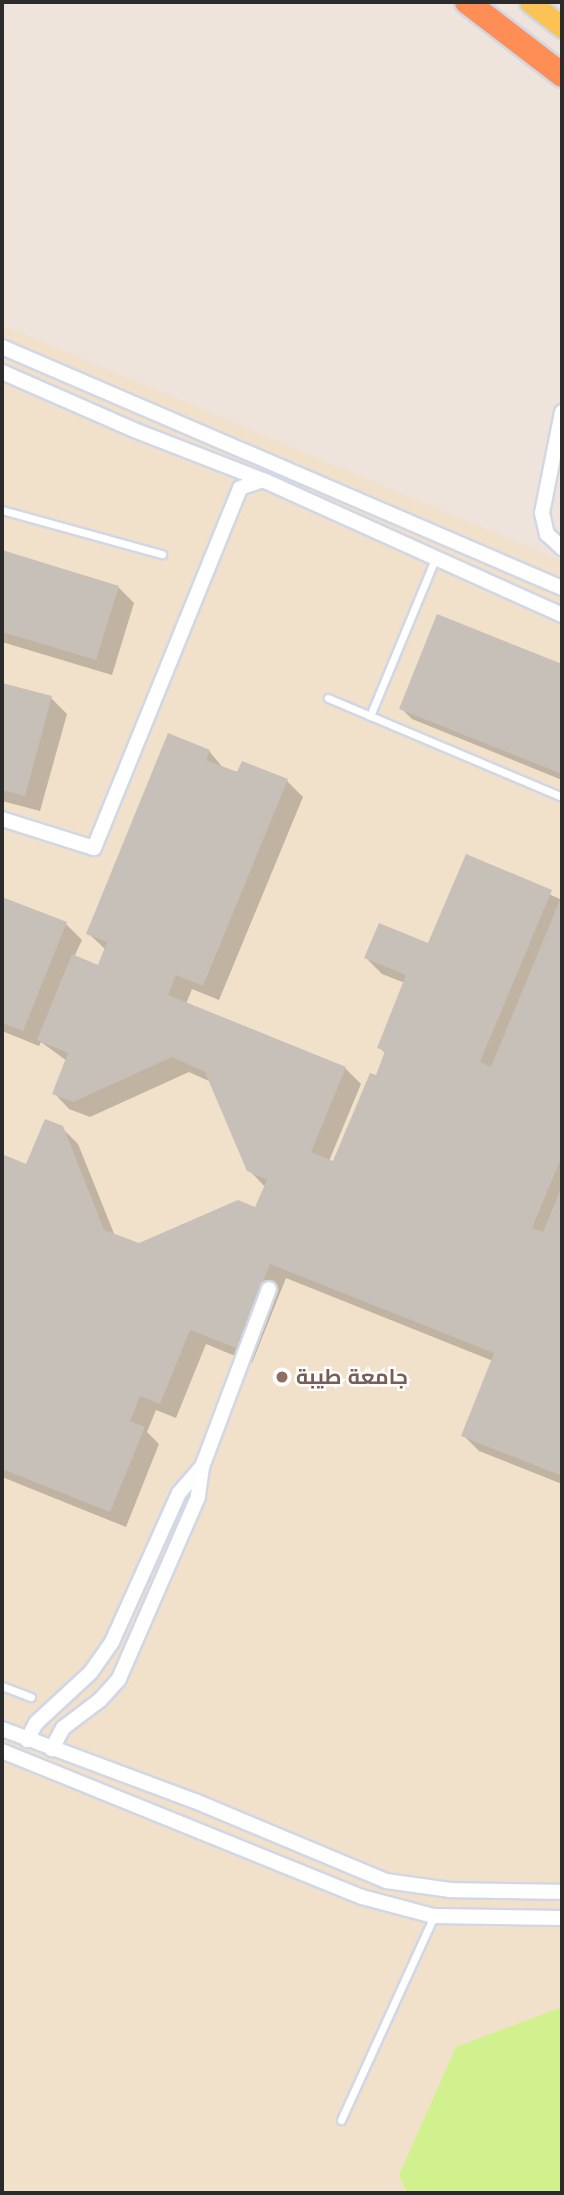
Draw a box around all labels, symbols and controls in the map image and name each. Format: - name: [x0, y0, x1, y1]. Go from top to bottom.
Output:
- place label: جامعة طيبة: [296, 1364, 408, 1390]
- marker: جامعة طيبة: [274, 1369, 290, 1385]

